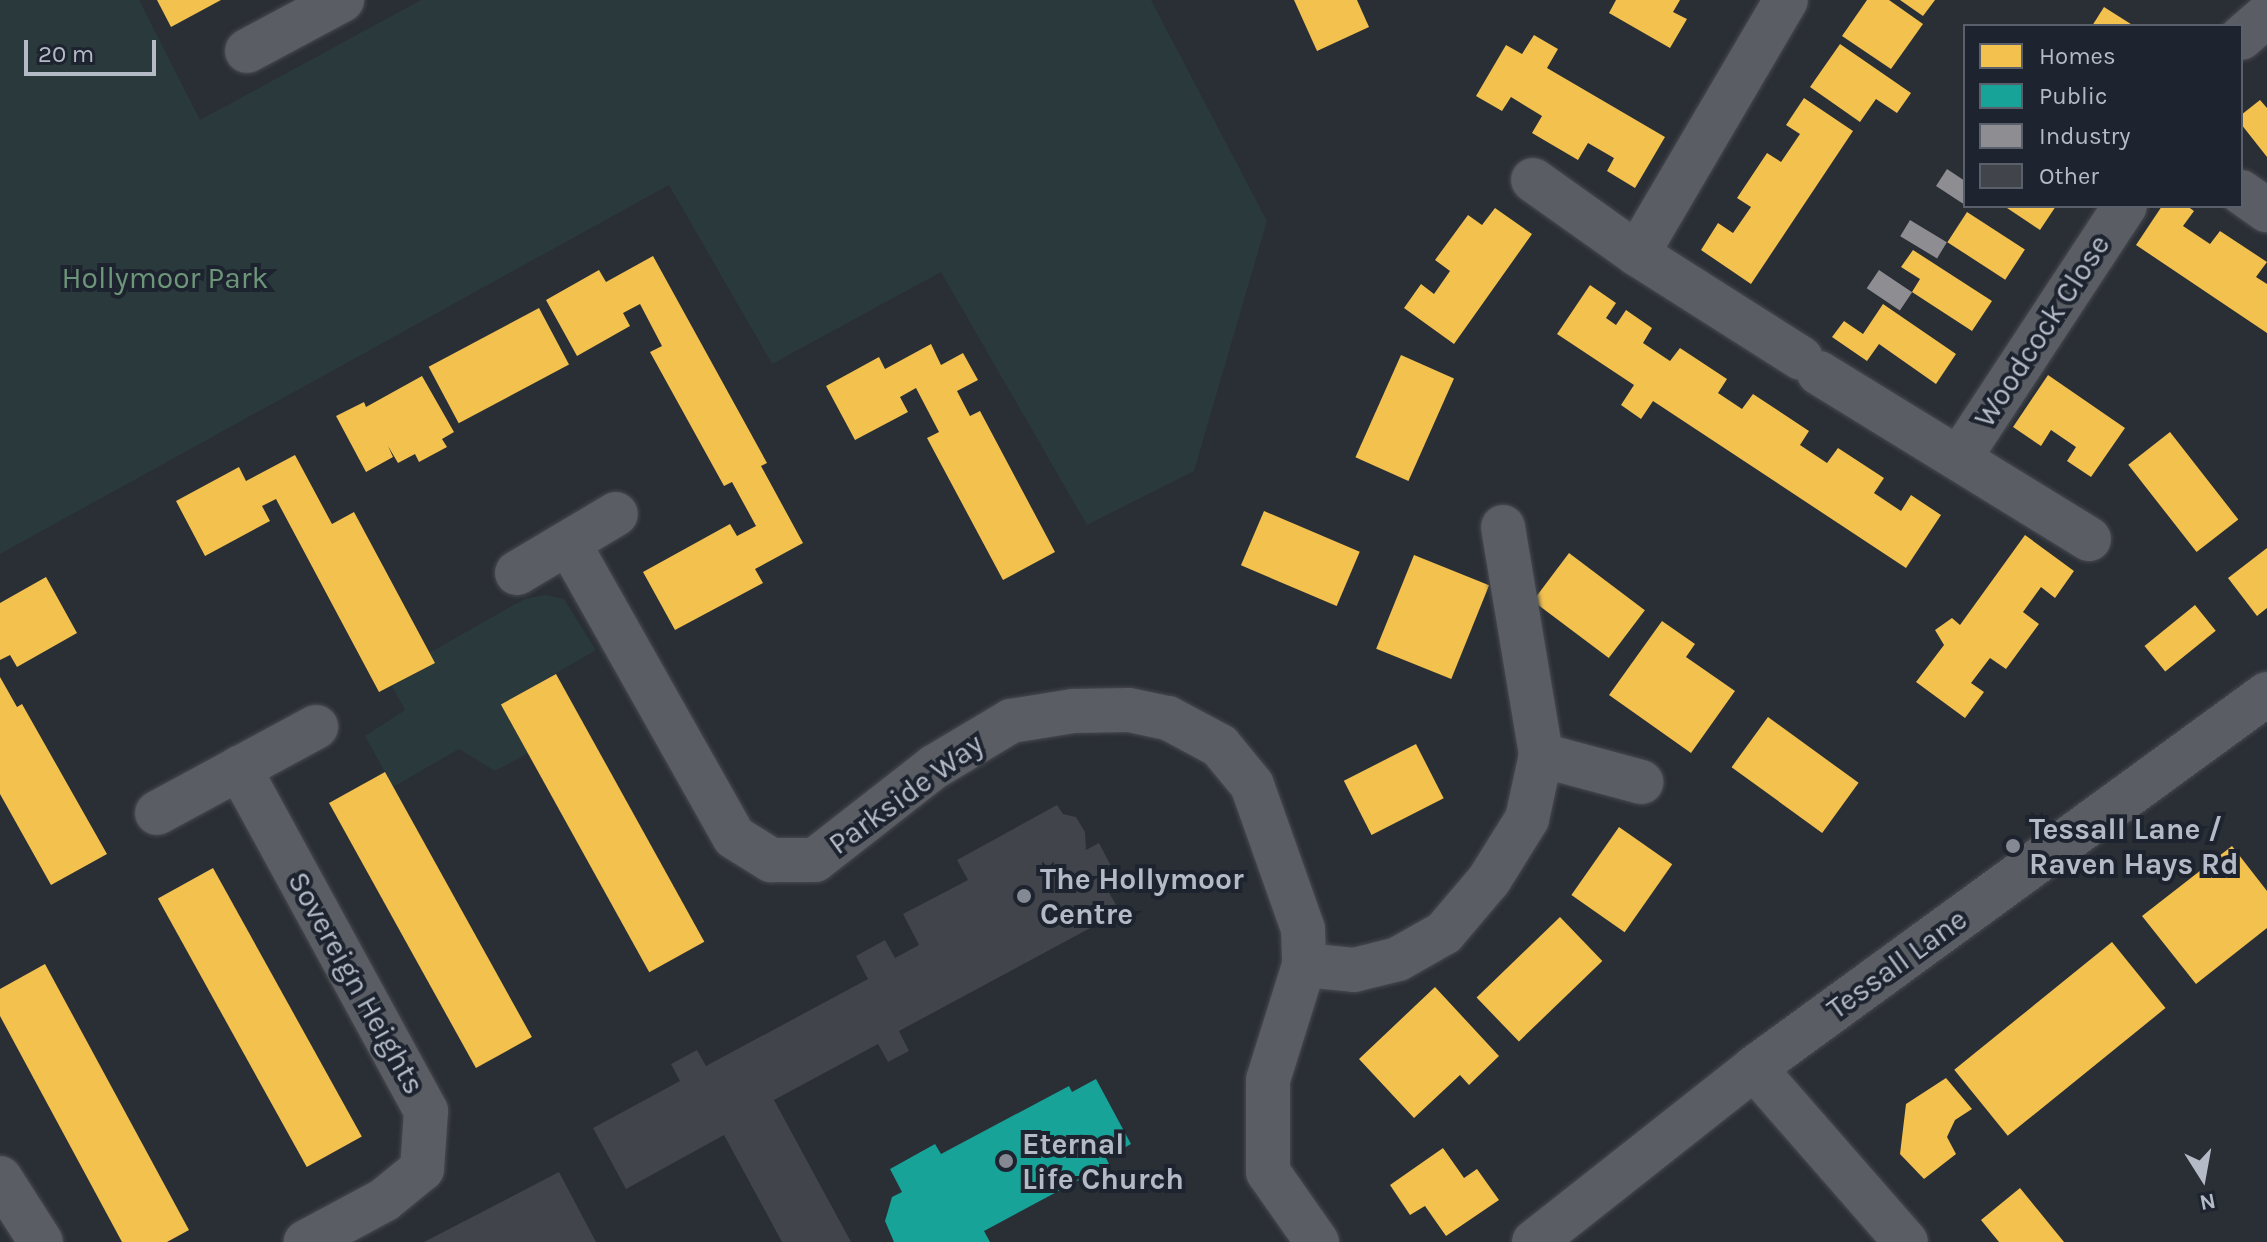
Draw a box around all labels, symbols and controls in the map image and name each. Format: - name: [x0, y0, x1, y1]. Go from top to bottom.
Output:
- scale bar: [28, 24, 160, 74]
- legend: [1963, 24, 2243, 208]
- text: 20 m: [38, 40, 94, 68]
- text: Homes: [2039, 42, 2116, 70]
- text: Public: [2039, 82, 2107, 110]
- text: Industry: [2039, 122, 2130, 150]
- text: Other: [2039, 162, 2099, 190]
- street label: Woodcock Close: [1966, 228, 2118, 434]
- park label: Hollymoor Park: [62, 260, 268, 296]
- street label: Parkside Way: [822, 726, 990, 862]
- place label: Tessall Lane / Raven Hays Rd: [2029, 811, 2239, 882]
- marker: Tessall Lane / Raven Hays Rd: [2004, 837, 2022, 855]
- place label: The Hollymoor Centre: [1040, 861, 1244, 932]
- street label: Sovereign Heights: [280, 865, 432, 1101]
- marker: The Hollymoor Centre: [1015, 887, 1033, 905]
- street label: Tessall Lane: [1820, 901, 1974, 1027]
- place label: Eternal Life Church: [1022, 1126, 1184, 1196]
- north arrow: [2163, 1138, 2243, 1218]
- marker: Eternal Life Church: [997, 1152, 1015, 1170]
- text: N: [2197, 1187, 2218, 1216]

